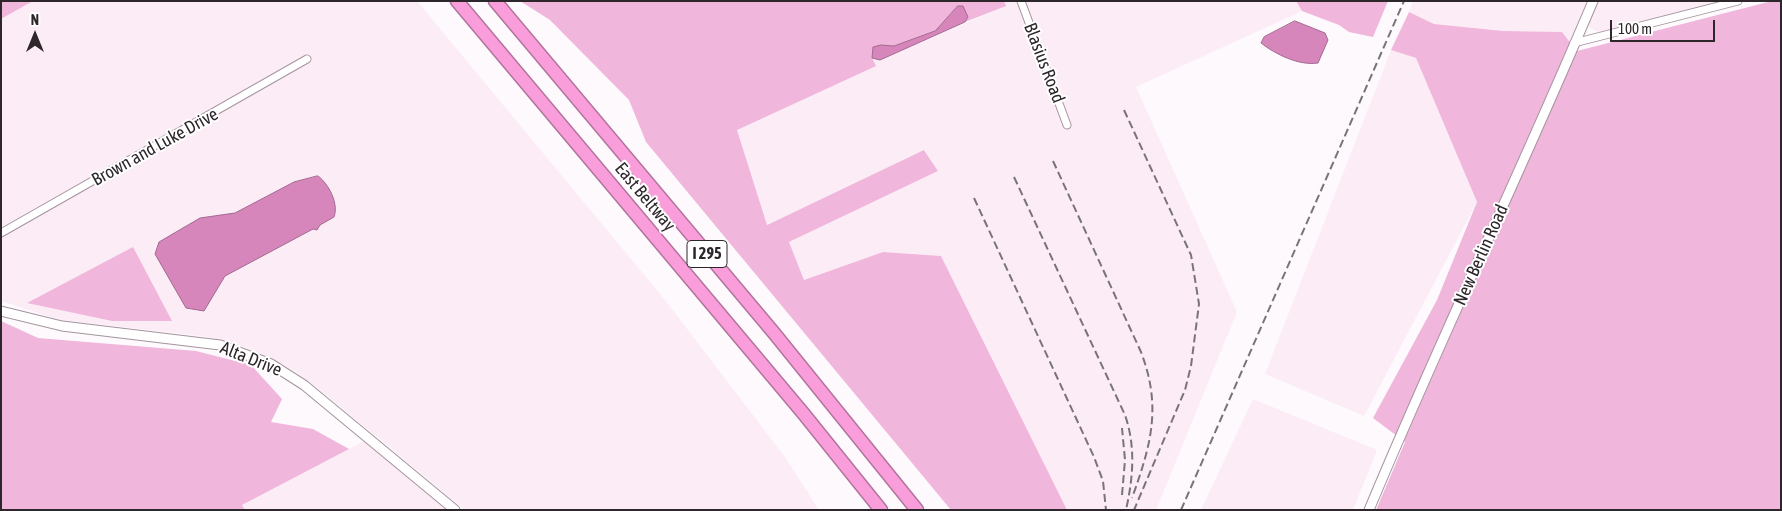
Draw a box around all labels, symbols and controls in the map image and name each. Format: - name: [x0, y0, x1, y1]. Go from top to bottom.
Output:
- north arrow: [10, 10, 60, 60]
- scale bar: [1612, 10, 1717, 42]
- text: N: [31, 12, 39, 28]
- street label: Blasius Road: [1019, 20, 1069, 106]
- text: 100 m: [1618, 20, 1652, 37]
- street label: Brown and Luke Drive: [88, 103, 222, 191]
- street label: East Beltway: [610, 158, 680, 236]
- street label: New Berlin Road: [1449, 201, 1513, 309]
- road number: I 295: [687, 240, 727, 268]
- street label: Alta Drive: [217, 337, 285, 381]

